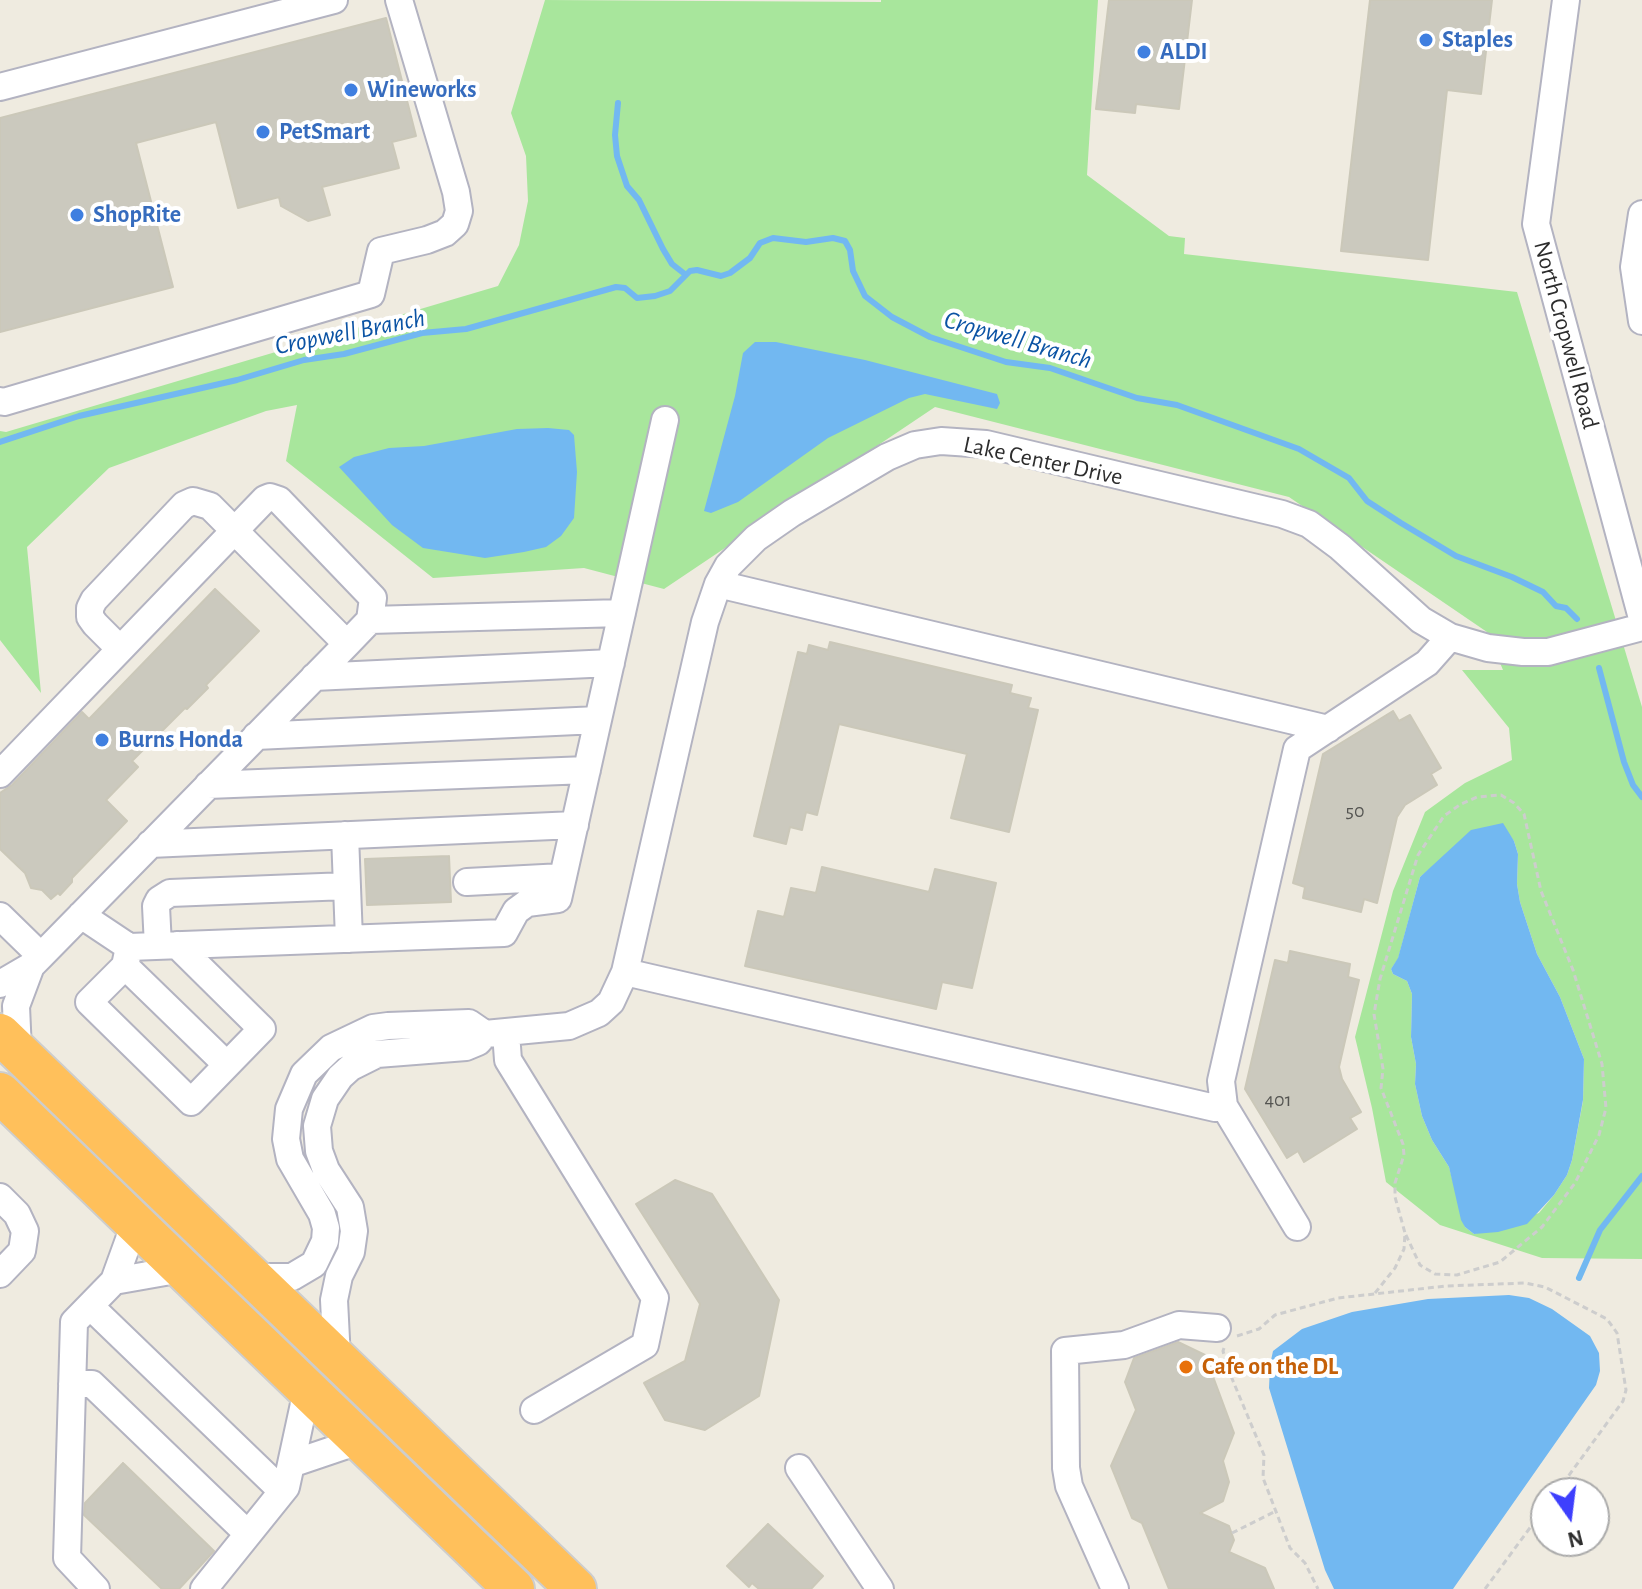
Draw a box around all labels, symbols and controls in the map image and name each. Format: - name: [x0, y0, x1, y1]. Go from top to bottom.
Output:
- place label: Staples: [1442, 26, 1513, 54]
- marker: Staples: [1417, 31, 1435, 49]
- place label: ALDI: [1160, 38, 1207, 66]
- marker: ALDI: [1135, 43, 1153, 61]
- place label: Wineworks: [367, 76, 476, 104]
- marker: Wineworks: [342, 81, 360, 99]
- place label: PetSmart: [279, 118, 370, 146]
- marker: PetSmart: [254, 123, 272, 141]
- place label: ShopRite: [93, 201, 181, 229]
- marker: ShopRite: [68, 206, 86, 224]
- street label: North Cropwell Road: [1527, 238, 1605, 432]
- water label: Cropwell Branch: [272, 302, 428, 362]
- water label: Cropwell Branch: [940, 304, 1096, 376]
- street label: Lake Center Drive: [961, 430, 1125, 492]
- place label: Burns Honda: [118, 726, 243, 754]
- marker: Burns Honda: [93, 731, 111, 749]
- house number: 50: [1346, 799, 1364, 823]
- house number: 401: [1264, 1088, 1292, 1112]
- place label: Cafe on the DL: [1202, 1353, 1338, 1381]
- marker: Cafe on the DL: [1177, 1358, 1195, 1376]
- north arrow: [1530, 1477, 1610, 1557]
- text: N: [1565, 1526, 1585, 1551]

